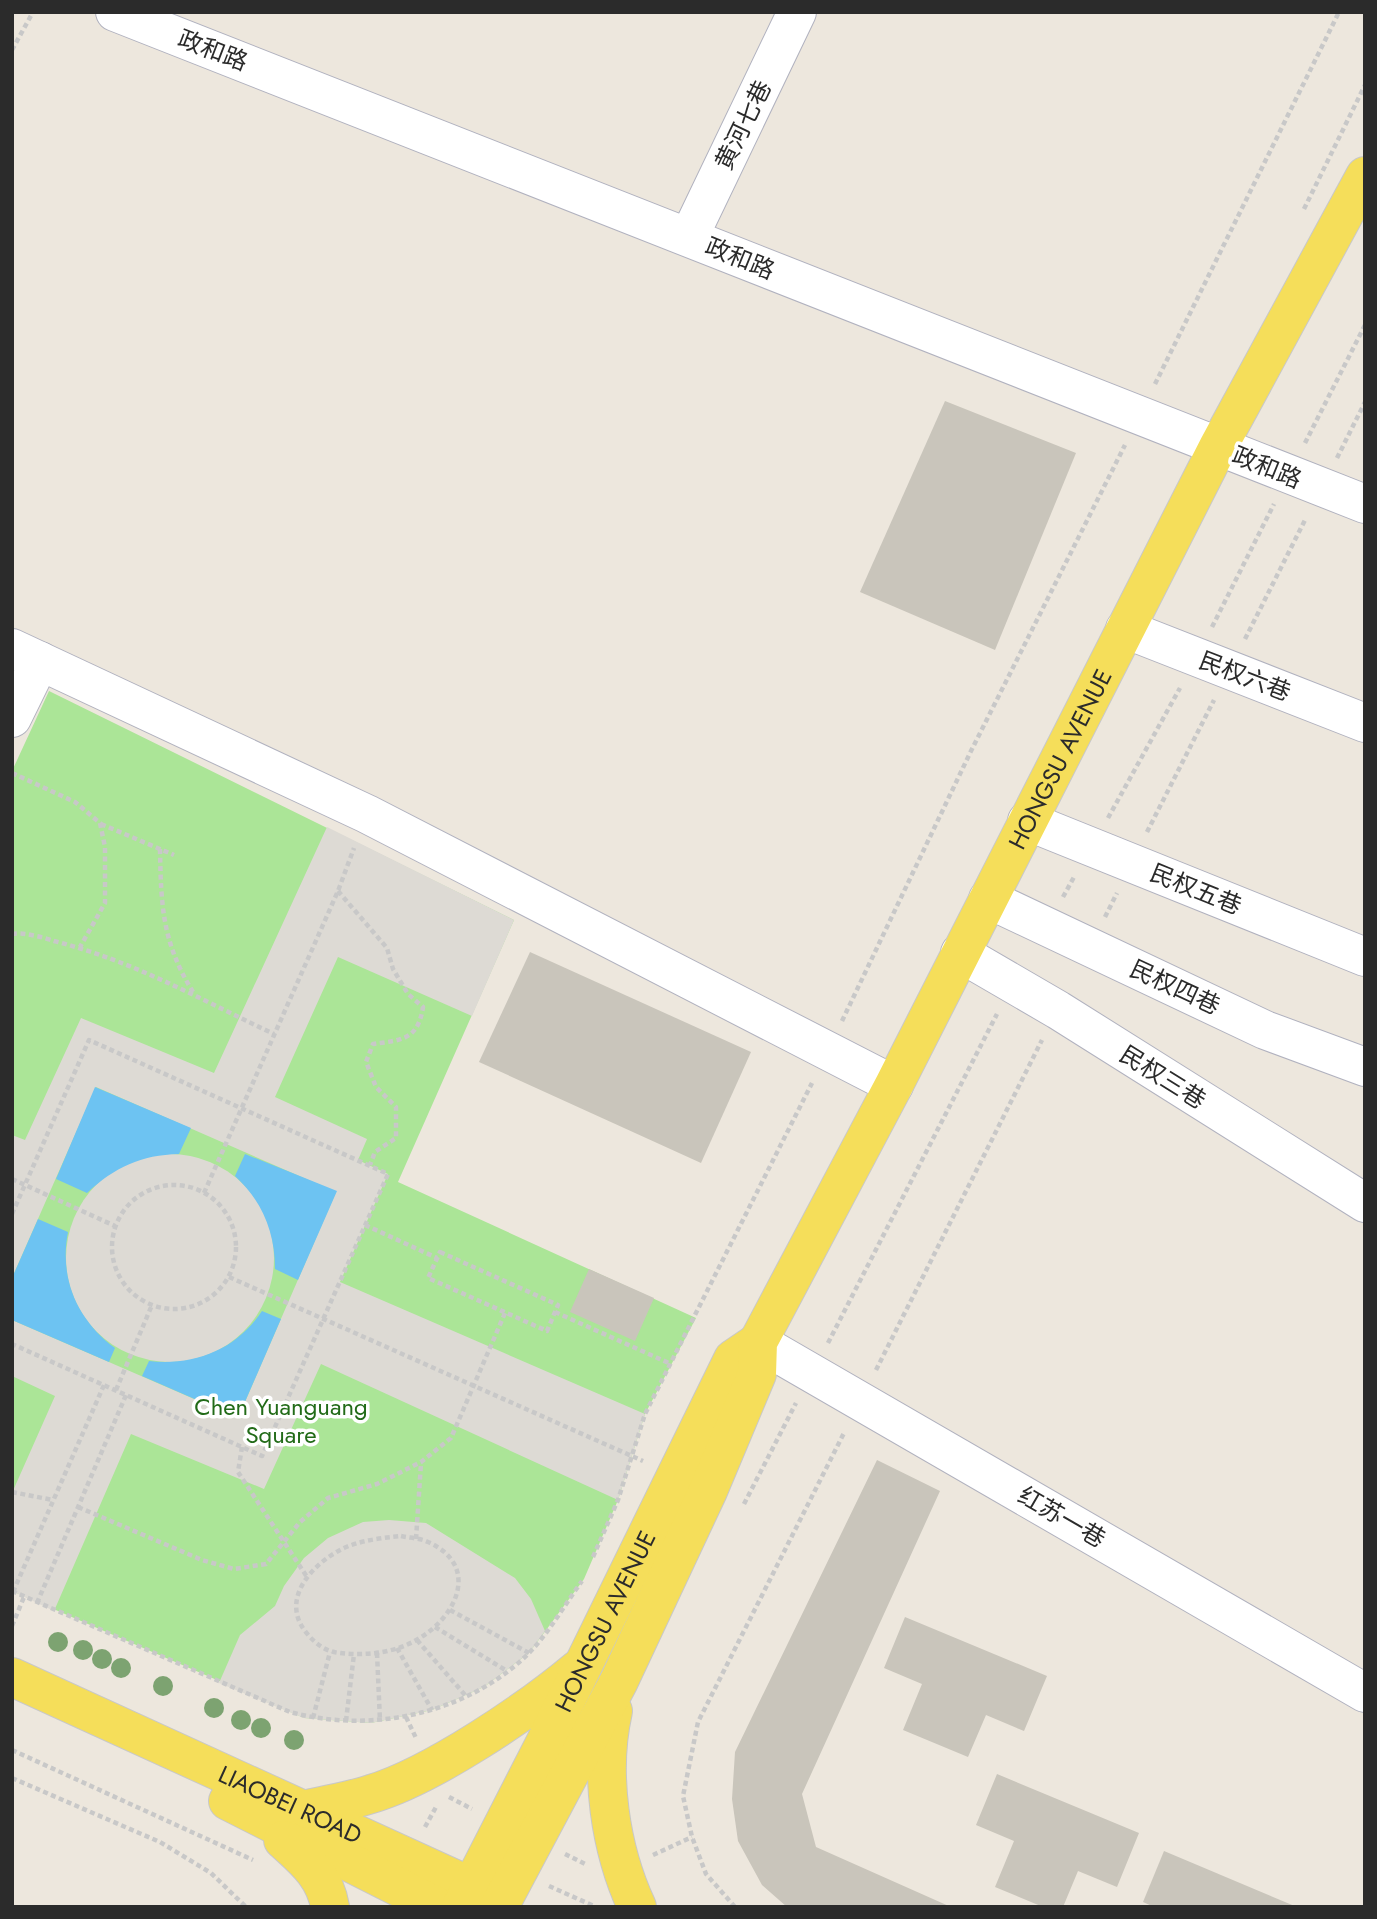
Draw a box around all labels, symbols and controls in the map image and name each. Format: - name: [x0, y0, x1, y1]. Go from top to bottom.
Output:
- street label: 政和路: [173, 21, 253, 79]
- street label: 黄河七巷: [706, 74, 780, 176]
- street label: 政和路: [700, 228, 780, 288]
- street label: 政和路: [1227, 437, 1307, 497]
- street label: 民权六巷: [1194, 642, 1296, 710]
- street label: HONGSU AVENUE: [999, 663, 1120, 855]
- street label: 民权五巷: [1145, 855, 1247, 923]
- street label: 民权四巷: [1124, 951, 1226, 1023]
- street label: 民权三巷: [1113, 1037, 1213, 1117]
- park label: Chen Yuanguang Square: [194, 1389, 368, 1452]
- street label: 红苏一巷: [1012, 1478, 1112, 1556]
- street label: HONGSU AVENUE: [545, 1524, 664, 1718]
- street label: LIAOBEI ROAD: [213, 1756, 368, 1852]

